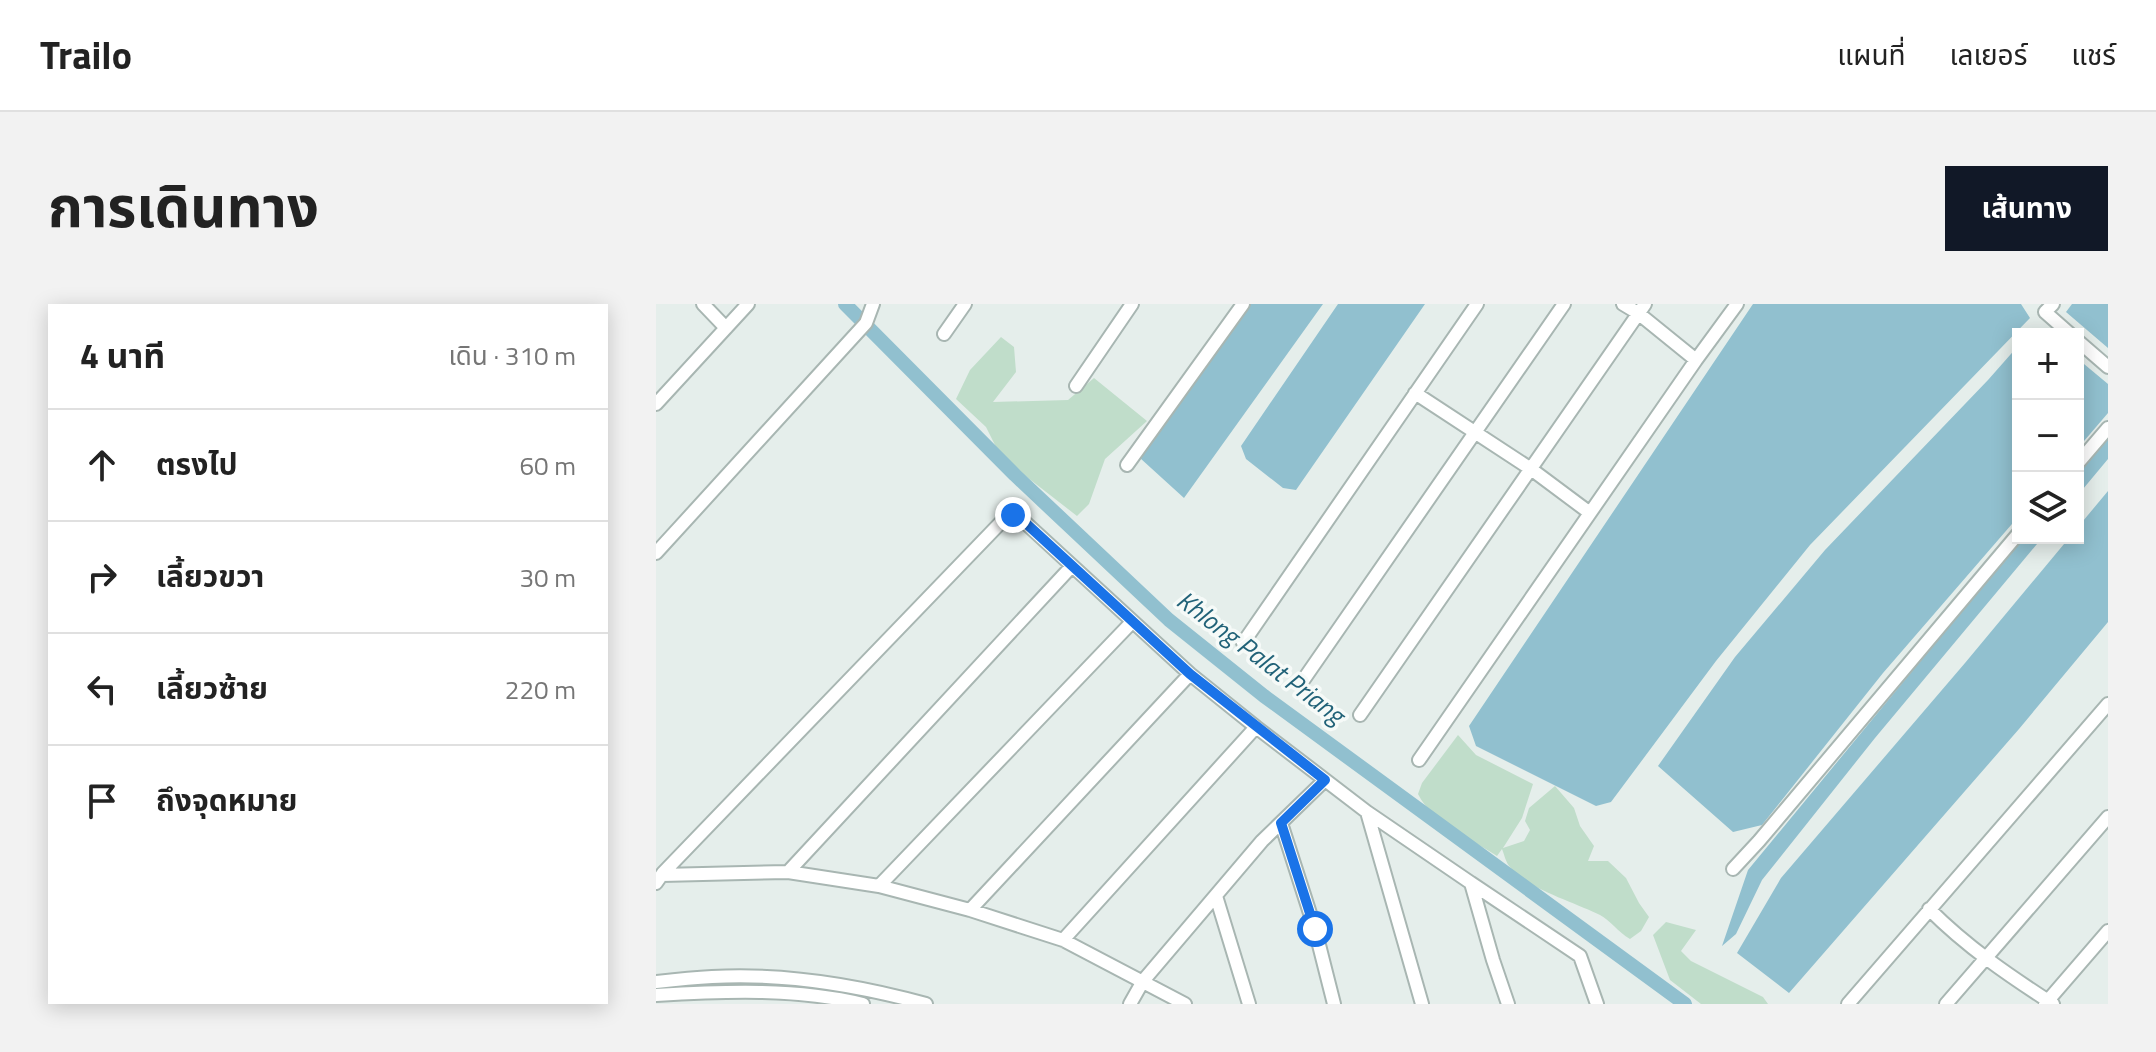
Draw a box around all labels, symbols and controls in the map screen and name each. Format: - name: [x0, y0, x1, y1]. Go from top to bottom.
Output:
- text: Trailo: [40, 26, 132, 84]
- text: แผนที่: [1837, 33, 1906, 76]
- text: เลเยอร์: [1950, 33, 2027, 76]
- text: แชร์: [2071, 33, 2116, 76]
- text: การเดินทาง: [48, 164, 319, 249]
- button: เส้นทาง: [1945, 166, 2108, 251]
- map controls: [2012, 328, 2084, 544]
- button: +: [2012, 328, 2084, 400]
- text: 4 นาที: [80, 329, 165, 381]
- text: เดิน · 310 m: [448, 336, 576, 375]
- button: −: [2012, 400, 2084, 472]
- text: ตรงไป: [156, 441, 238, 487]
- icon: ahead: [80, 443, 124, 487]
- text: 60 m: [519, 446, 576, 485]
- button: layers: [2012, 472, 2084, 544]
- route end: [995, 497, 1031, 533]
- text: เลี้ยวขวา: [156, 553, 264, 599]
- icon: right: [80, 555, 124, 599]
- text: 30 m: [519, 558, 576, 597]
- water label: Khlong Palat Priang: [1169, 581, 1355, 735]
- text: เลี้ยวซ้าย: [156, 665, 268, 711]
- icon: left: [80, 667, 124, 711]
- text: 220 m: [505, 670, 576, 709]
- text: ถึงจุดหมาย: [156, 777, 297, 823]
- icon: arrive: [80, 779, 124, 823]
- route start: [1297, 911, 1333, 947]

